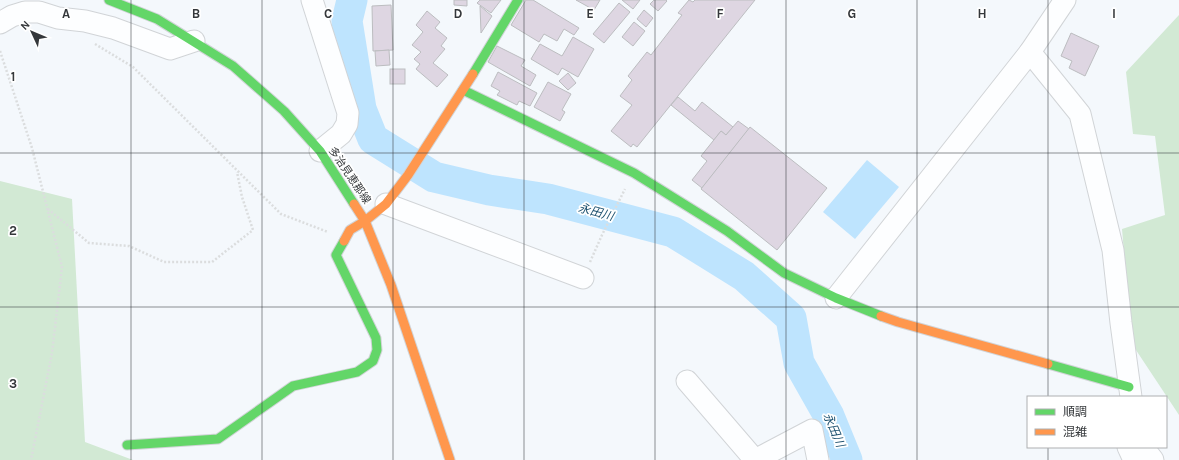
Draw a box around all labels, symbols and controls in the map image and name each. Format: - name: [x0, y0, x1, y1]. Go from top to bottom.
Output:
- text: A: [62, 6, 70, 21]
- text: B: [192, 6, 200, 21]
- text: C: [324, 6, 332, 21]
- text: D: [454, 6, 463, 21]
- text: E: [586, 6, 594, 21]
- text: F: [716, 6, 724, 21]
- text: G: [848, 6, 856, 21]
- text: H: [977, 6, 987, 21]
- text: I: [1112, 6, 1116, 21]
- north arrow: [12, 12, 52, 52]
- text: N: [18, 18, 33, 33]
- text: 1: [11, 69, 15, 84]
- street label: 多治見恵那線: [326, 144, 373, 206]
- water label: 永田川: [577, 201, 617, 224]
- text: 2: [9, 223, 17, 238]
- text: 3: [9, 376, 17, 391]
- legend: [1027, 396, 1167, 448]
- text: 順調: [1063, 405, 1087, 419]
- water label: 永田川: [821, 411, 848, 451]
- text: 混雑: [1063, 425, 1087, 439]

